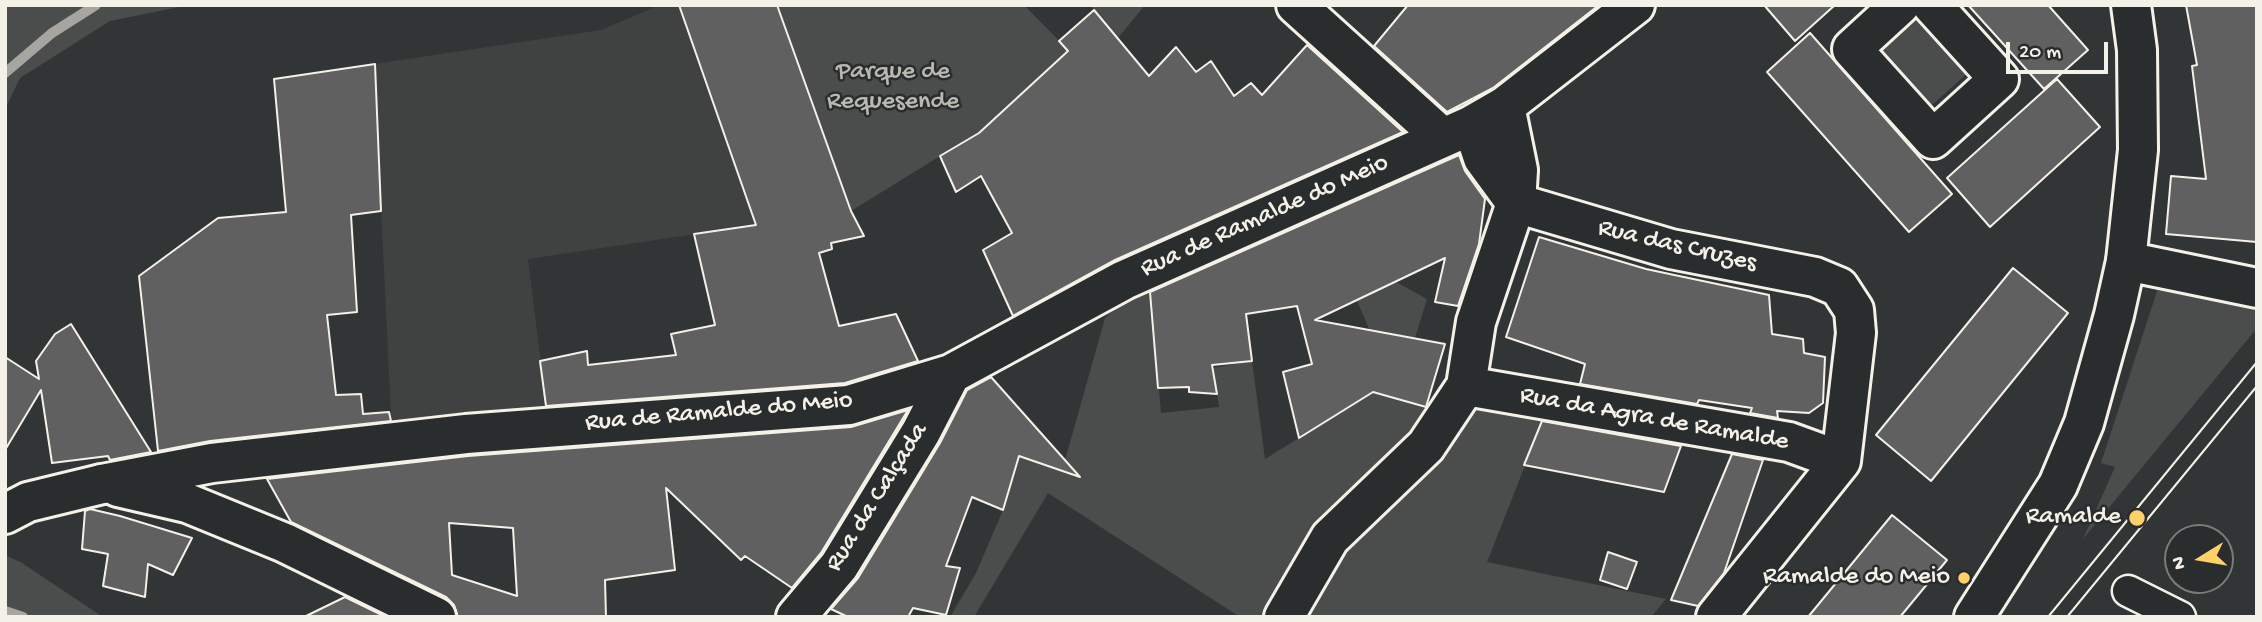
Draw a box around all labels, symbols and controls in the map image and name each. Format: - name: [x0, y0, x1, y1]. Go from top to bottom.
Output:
- scale bar: [2010, 28, 2112, 72]
- text: 20 m: [2019, 41, 2061, 66]
- park label: Parque de Requesende: [827, 57, 959, 119]
- street label: Rua de Ramalde do Meio: [1136, 148, 1394, 286]
- street label: Rua das Cruzes: [1595, 214, 1759, 280]
- street label: Rua da Agra de Ramalde: [1517, 381, 1791, 459]
- street label: Rua de Ramalde do Meio: [584, 386, 854, 440]
- street label: Rua da Calçada: [820, 418, 936, 578]
- place label: Ramalde: [2026, 502, 2121, 534]
- marker: Ramalde: [2127, 508, 2147, 528]
- north arrow: [2164, 524, 2234, 594]
- text: N: [2167, 554, 2192, 571]
- place label: Ramalde do Meio: [1763, 562, 1950, 594]
- marker: Ramalde do Meio: [1956, 570, 1972, 586]

